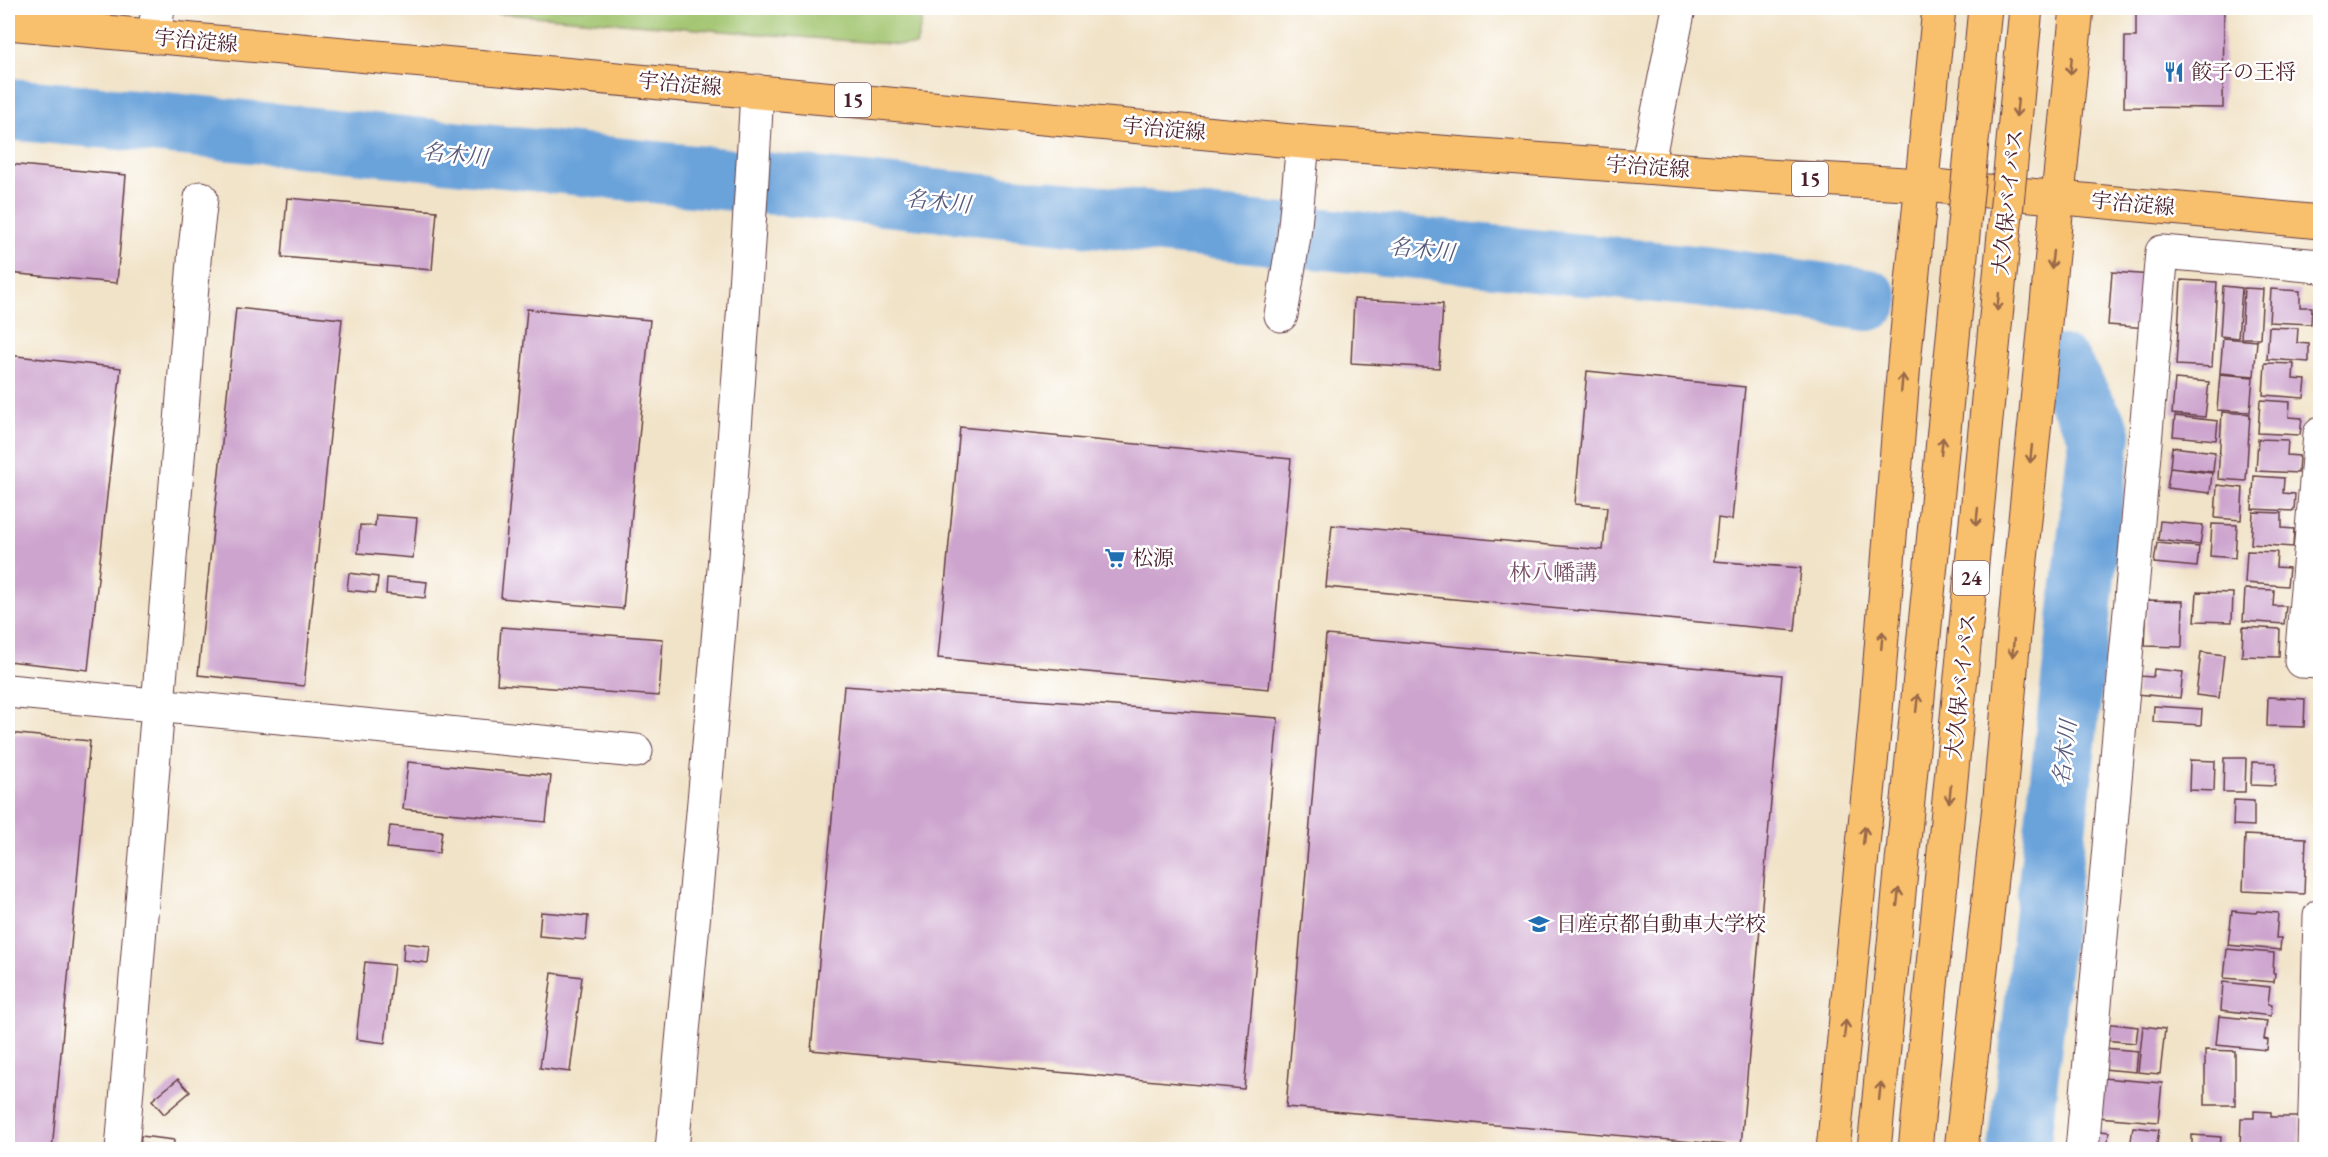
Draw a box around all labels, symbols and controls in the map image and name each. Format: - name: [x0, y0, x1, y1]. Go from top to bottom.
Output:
- street label: 宇治淀線: [153, 23, 239, 58]
- one-way arrow: [2066, 55, 2077, 75]
- place label: 餃子の王将: [2191, 58, 2296, 85]
- restaurant icon: 餃子の王将: [2162, 60, 2186, 84]
- street label: 宇治淀線: [637, 66, 723, 101]
- road number: 15: [835, 83, 871, 117]
- one-way arrow: [2011, 97, 2022, 117]
- street label: 宇治淀線: [1121, 111, 1207, 146]
- street label: 大久保バイパス: [1986, 128, 2029, 276]
- water label: 名木川: [421, 137, 491, 173]
- street label: 宇治淀線: [1605, 150, 1691, 183]
- road number: 15: [1792, 162, 1828, 196]
- water label: 名木川: [904, 184, 974, 220]
- street label: 宇治淀線: [2090, 186, 2176, 221]
- water label: 名木川: [1388, 232, 1458, 268]
- one-way arrow: [2046, 249, 2057, 269]
- one-way arrow: [1992, 291, 2003, 311]
- one-way arrow: [1897, 374, 1908, 394]
- one-way arrow: [1937, 437, 1948, 457]
- one-way arrow: [2026, 443, 2037, 463]
- one-way arrow: [1971, 506, 1982, 526]
- place label: 松源: [1132, 544, 1174, 571]
- supermarket icon: 松源: [1103, 546, 1127, 570]
- district label: 林八幡講: [1509, 558, 1597, 587]
- road number: 24: [1953, 561, 1989, 595]
- street label: 大久保バイパス: [1939, 612, 1982, 760]
- one-way arrow: [1877, 631, 1888, 651]
- one-way arrow: [2007, 637, 2018, 657]
- one-way arrow: [1912, 694, 1923, 714]
- water label: 名木川: [2046, 717, 2083, 788]
- one-way arrow: [1944, 784, 1955, 804]
- one-way arrow: [1859, 825, 1870, 845]
- one-way arrow: [1893, 888, 1904, 908]
- place label: 日産京都自動車大学校: [1556, 910, 1766, 937]
- school or university icon: 日産京都自動車大学校: [1527, 912, 1551, 936]
- one-way arrow: [1840, 1019, 1851, 1039]
- one-way arrow: [1875, 1082, 1886, 1102]

